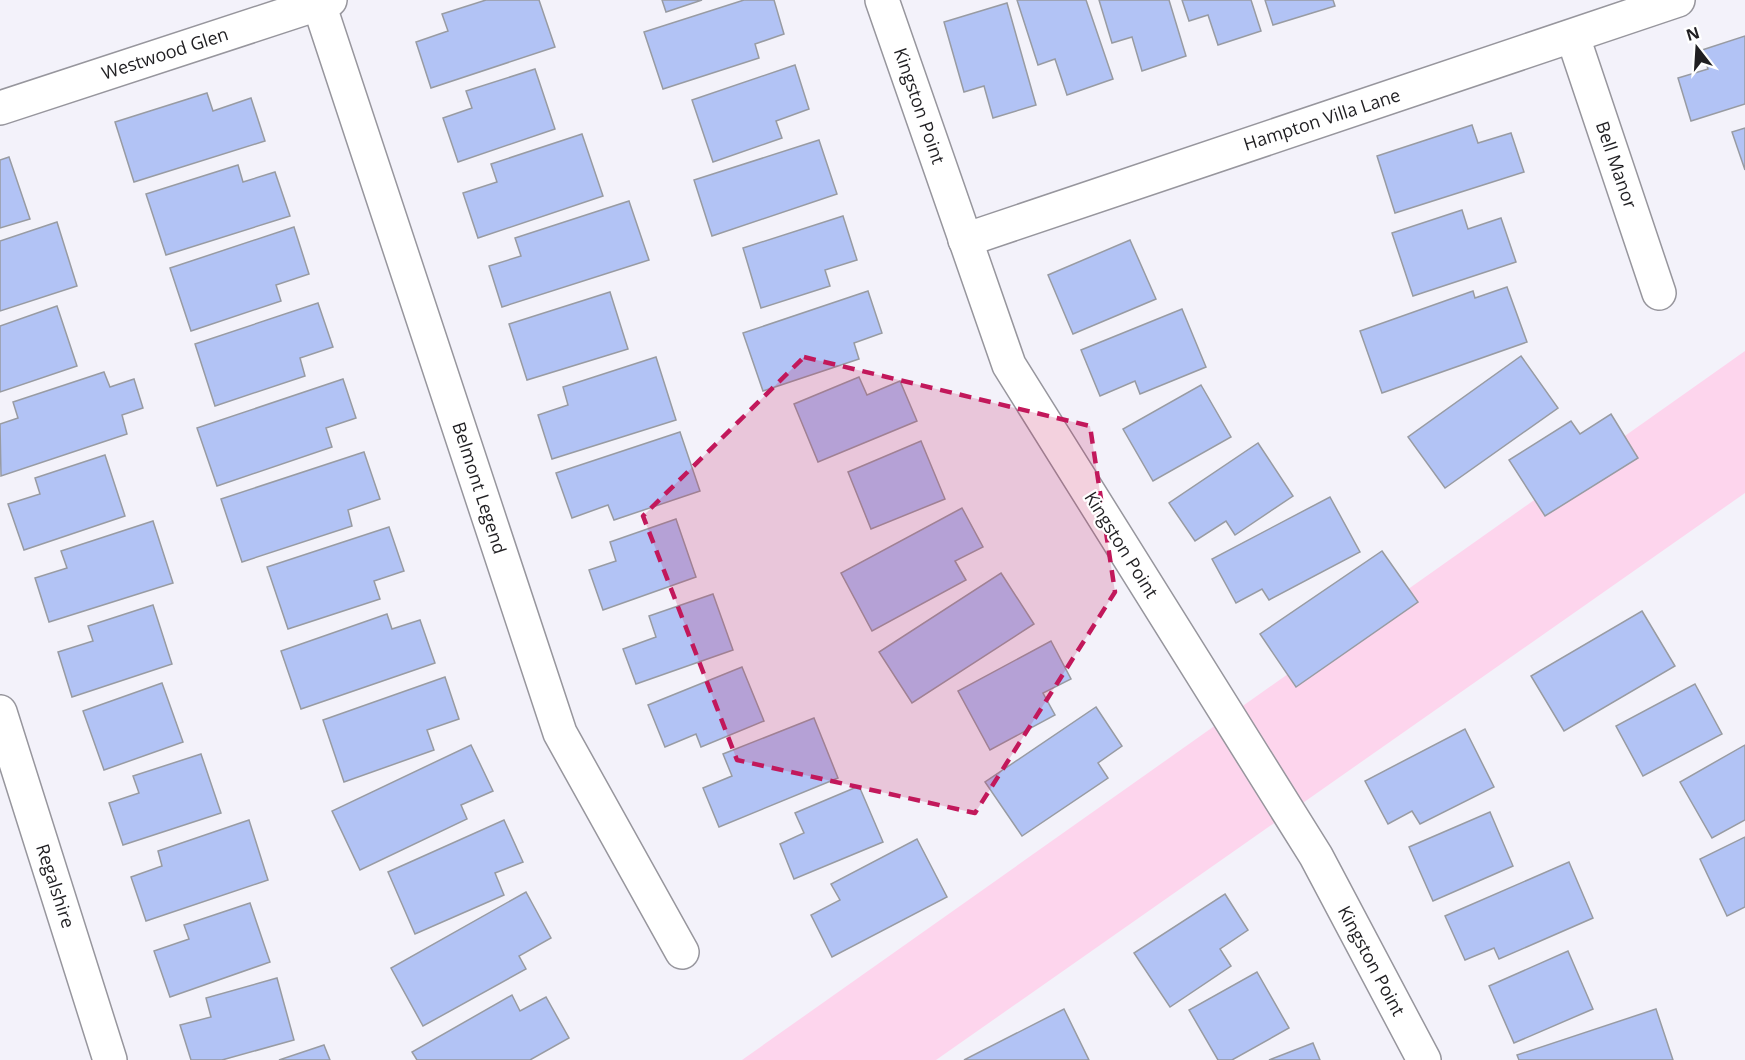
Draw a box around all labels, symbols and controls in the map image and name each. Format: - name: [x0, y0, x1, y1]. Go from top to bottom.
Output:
- north arrow: [1667, 18, 1727, 78]
- street label: Westwood Glen: [98, 21, 231, 85]
- text: N: [1683, 21, 1702, 46]
- street label: Kingston Point: [889, 44, 951, 167]
- street label: Hampton Villa Lane: [1240, 82, 1403, 156]
- street label: Bell Manor: [1591, 118, 1643, 212]
- street label: Belmont Legend: [447, 419, 513, 557]
- street label: Kingston Point: [1079, 487, 1164, 602]
- street label: Regalshire: [31, 841, 81, 931]
- street label: Kingston Point: [1333, 901, 1411, 1020]

